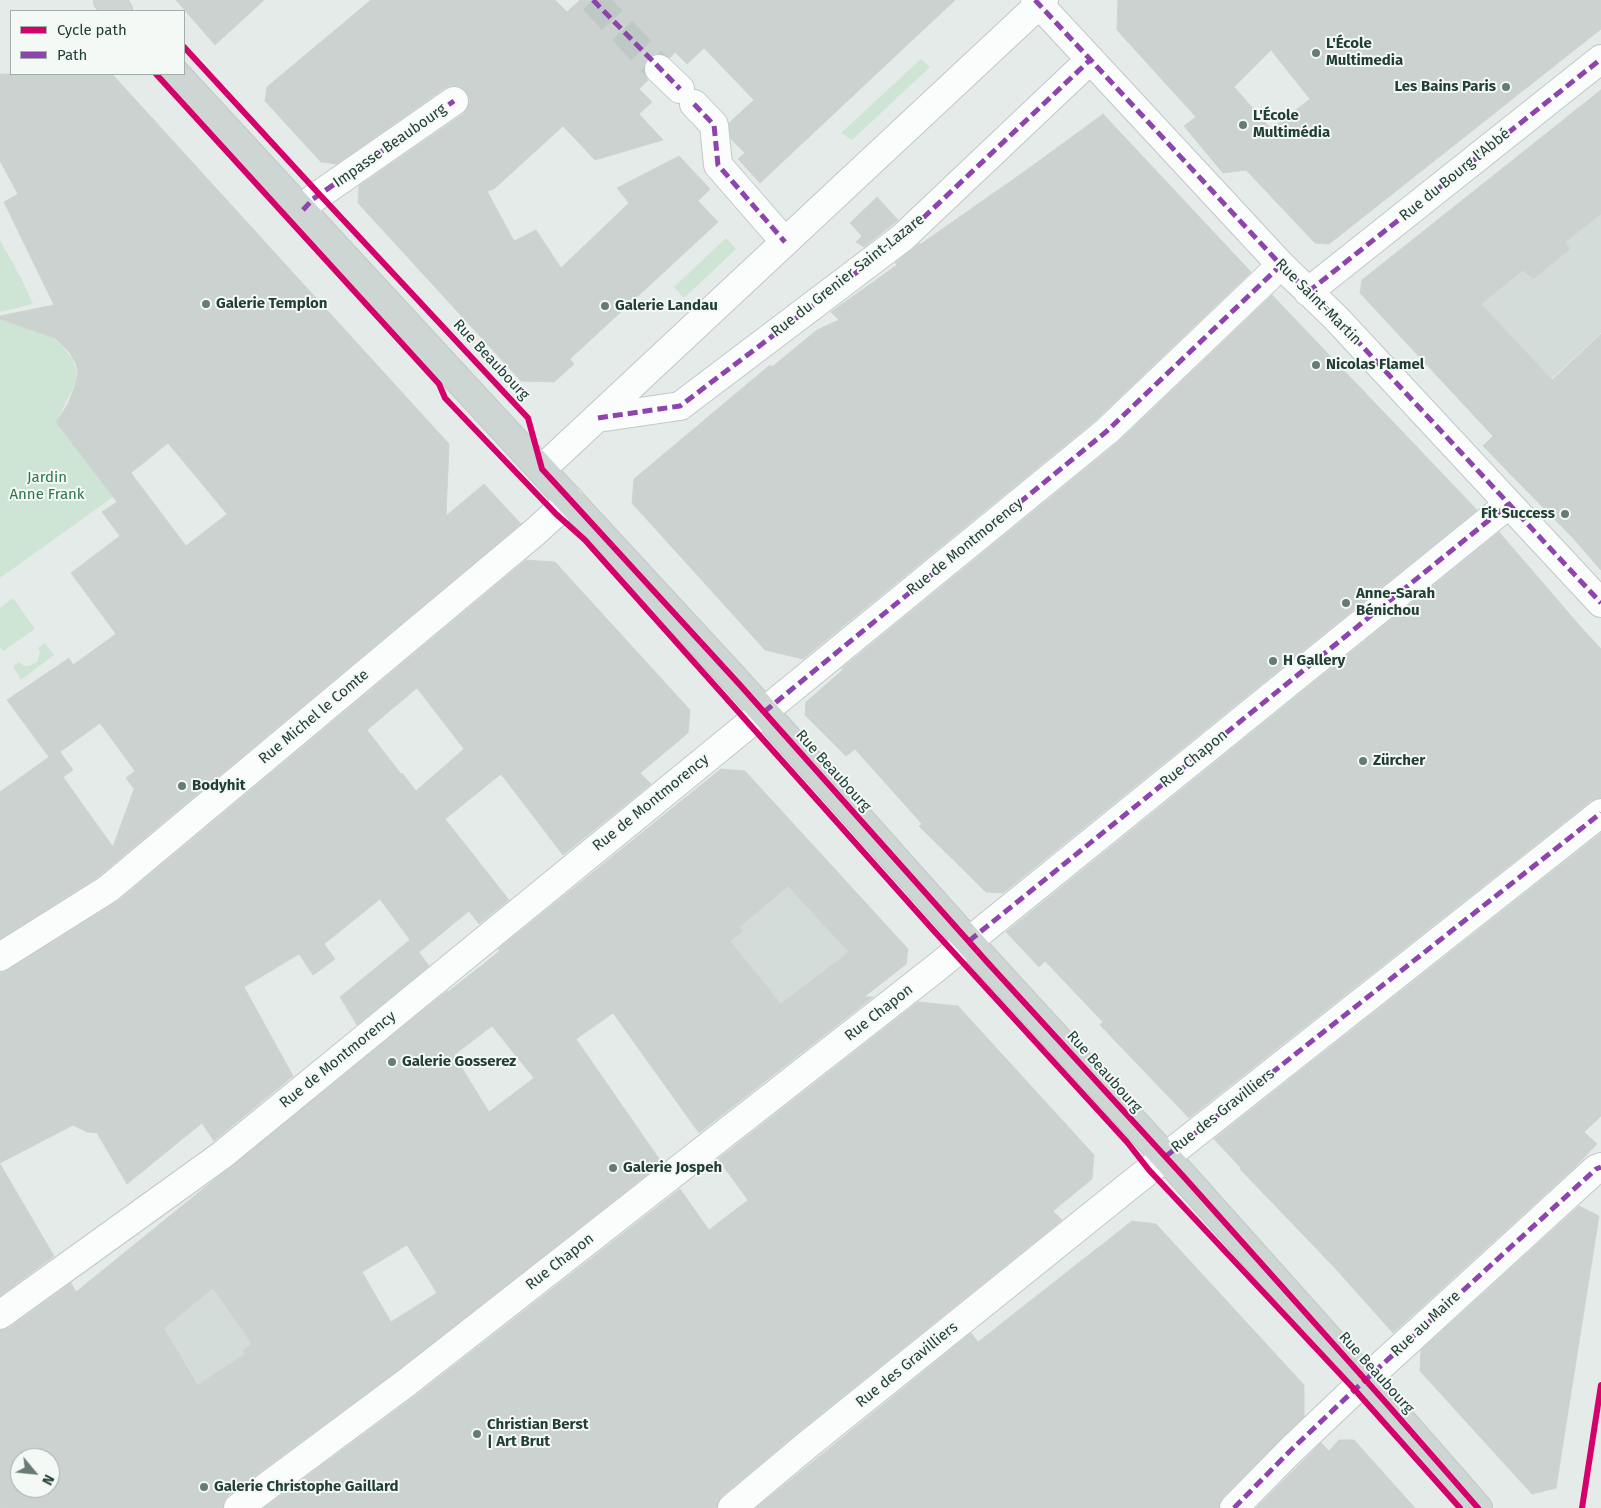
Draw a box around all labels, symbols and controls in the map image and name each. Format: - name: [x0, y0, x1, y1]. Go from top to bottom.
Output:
- legend: [10, 10, 185, 75]
- text: Cycle path: [57, 21, 127, 39]
- place label: L'École Multimedia: [1326, 35, 1403, 70]
- text: Path: [57, 46, 87, 64]
- marker: L'École Multimedia: [1310, 47, 1322, 59]
- place label: Les Bains Paris: [1395, 78, 1496, 96]
- marker: Les Bains Paris: [1500, 81, 1512, 93]
- street label: Impasse Beaubourg: [330, 100, 450, 192]
- place label: L'École Multimédia: [1253, 107, 1330, 142]
- marker: L'École Multimédia: [1237, 119, 1249, 131]
- street label: Rue du Bourg l'Abbé: [1396, 125, 1514, 225]
- street label: Rue du Grenier Saint-Lazare: [768, 211, 928, 341]
- street label: Rue Saint-Martin: [1271, 255, 1365, 349]
- place label: Galerie Templon: [216, 295, 327, 313]
- place label: Galerie Landau: [615, 297, 718, 315]
- marker: Galerie Templon: [200, 298, 212, 310]
- marker: Galerie Landau: [599, 300, 611, 312]
- street label: Rue Beaubourg: [449, 316, 533, 404]
- place label: Nicolas Flamel: [1326, 356, 1424, 374]
- marker: Nicolas Flamel: [1310, 359, 1322, 371]
- park label: Jardin Anne Frank: [9, 469, 85, 504]
- street label: Rue de Montmorency: [903, 495, 1027, 599]
- place label: Fit Success: [1481, 505, 1555, 523]
- marker: Fit Success: [1559, 508, 1571, 520]
- place label: Anne-Sarah Bénichou: [1356, 585, 1435, 620]
- marker: Anne-Sarah Bénichou: [1340, 597, 1352, 609]
- place label: H Gallery: [1283, 652, 1345, 670]
- marker: H Gallery: [1267, 655, 1279, 667]
- street label: Rue Michel le Comte: [255, 666, 373, 768]
- street label: Rue Beaubourg: [792, 726, 874, 816]
- street label: Rue Chapon: [1157, 726, 1231, 792]
- street label: Rue de Montmorency: [589, 751, 713, 855]
- place label: Zürcher: [1373, 752, 1425, 770]
- marker: Zürcher: [1357, 755, 1369, 767]
- place label: Bodyhit: [192, 777, 245, 795]
- marker: Bodyhit: [176, 780, 188, 792]
- street label: Rue Chapon: [841, 981, 917, 1045]
- street label: Rue de Montmorency: [276, 1008, 400, 1112]
- street label: Rue Beaubourg: [1063, 1027, 1145, 1117]
- place label: Galerie Gosserez: [402, 1053, 516, 1071]
- marker: Galerie Gosserez: [386, 1056, 398, 1068]
- street label: Rue des Gravilliers: [1168, 1065, 1278, 1157]
- place label: Galerie Jospeh: [623, 1159, 722, 1177]
- marker: Galerie Jospeh: [607, 1162, 619, 1174]
- street label: Rue Chapon: [522, 1230, 598, 1294]
- street label: Rue au Maire: [1388, 1287, 1464, 1361]
- street label: Rue des Gravilliers: [852, 1318, 962, 1412]
- street label: Rue Beaubourg: [1335, 1328, 1417, 1418]
- place label: Christian Berst | Art Brut: [487, 1416, 588, 1451]
- marker: Christian Berst | Art Brut: [471, 1428, 483, 1440]
- north arrow: [10, 1448, 60, 1498]
- text: N: [38, 1472, 57, 1488]
- place label: Galerie Christophe Gaillard: [214, 1478, 399, 1496]
- marker: Galerie Christophe Gaillard: [198, 1481, 210, 1493]

